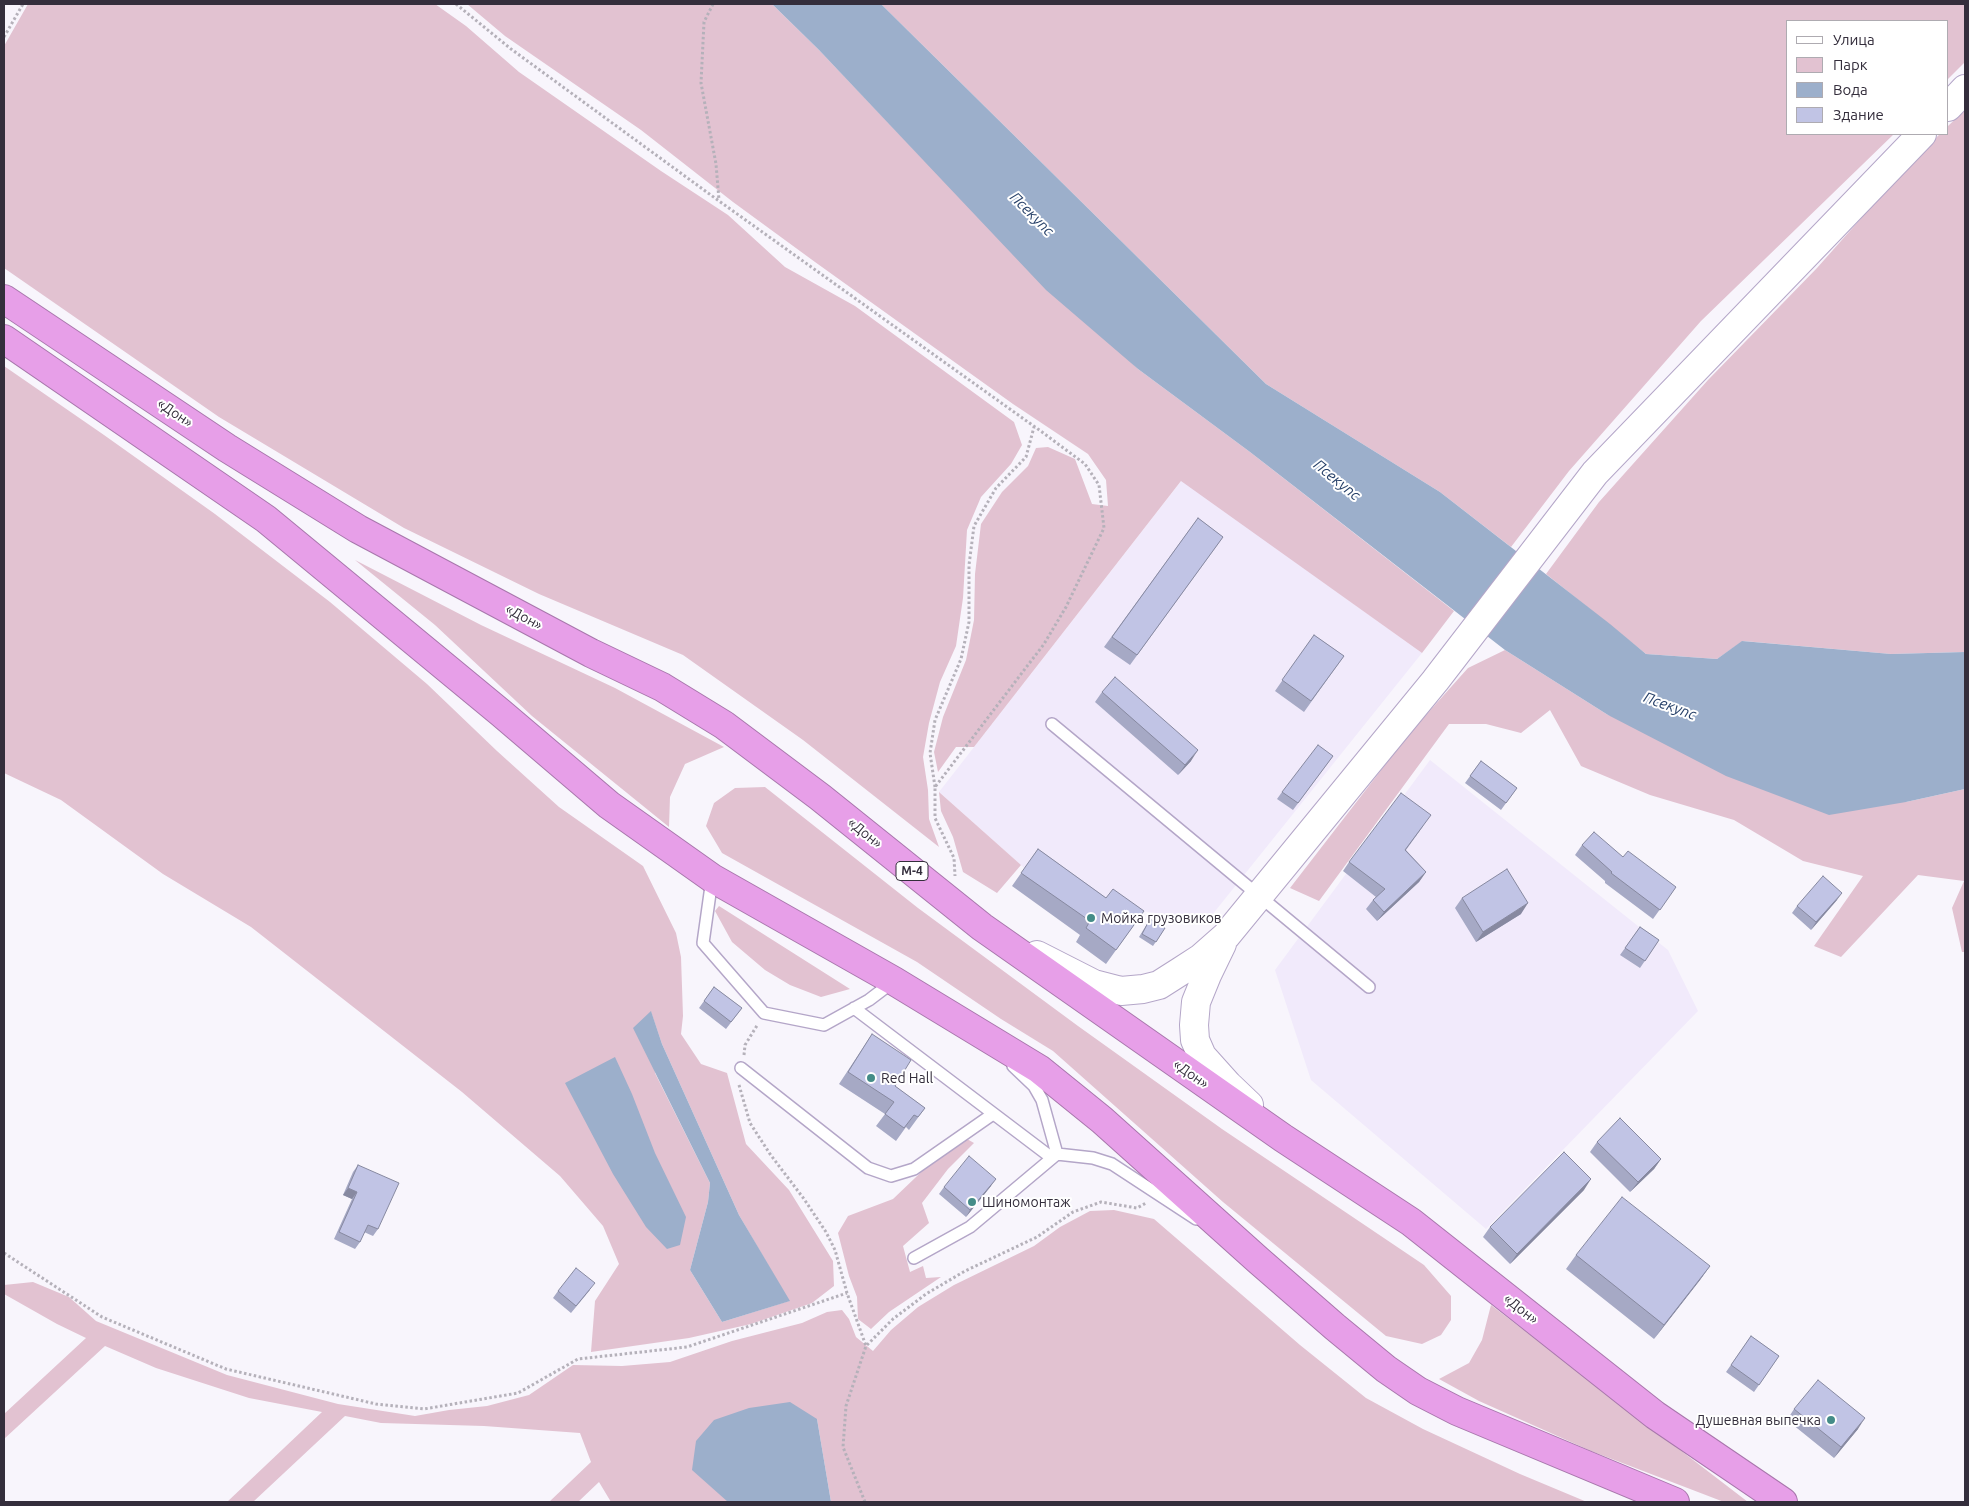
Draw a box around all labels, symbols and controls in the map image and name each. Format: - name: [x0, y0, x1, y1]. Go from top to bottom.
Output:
- legend: [1786, 20, 1949, 135]
- text: Улица: [1833, 31, 1875, 48]
- text: Парк: [1833, 56, 1868, 73]
- text: Вода: [1833, 81, 1868, 98]
- text: Здание: [1833, 106, 1884, 123]
- water label: Псекупс: [1006, 188, 1058, 240]
- street label: «Дон»: [154, 395, 196, 431]
- water label: Псекупс: [1310, 456, 1364, 504]
- street label: «Дон»: [503, 600, 545, 634]
- water label: Псекупс: [1641, 688, 1699, 724]
- street label: «Дон»: [844, 814, 886, 852]
- road number: М-4: [896, 861, 928, 880]
- place label: Мойка грузовиков: [1101, 910, 1222, 926]
- marker: Мойка грузовиков: [1085, 912, 1097, 924]
- street label: «Дон»: [1170, 1056, 1212, 1092]
- place label: Red Hall: [881, 1070, 933, 1086]
- marker: Red Hall: [865, 1072, 877, 1084]
- place label: Шиномонтаж: [982, 1194, 1071, 1210]
- marker: Шиномонтаж: [966, 1196, 978, 1208]
- street label: «Дон»: [1500, 1290, 1542, 1328]
- place label: Душевная выпечка: [1696, 1412, 1821, 1428]
- marker: Душевная выпечка: [1825, 1414, 1837, 1426]

